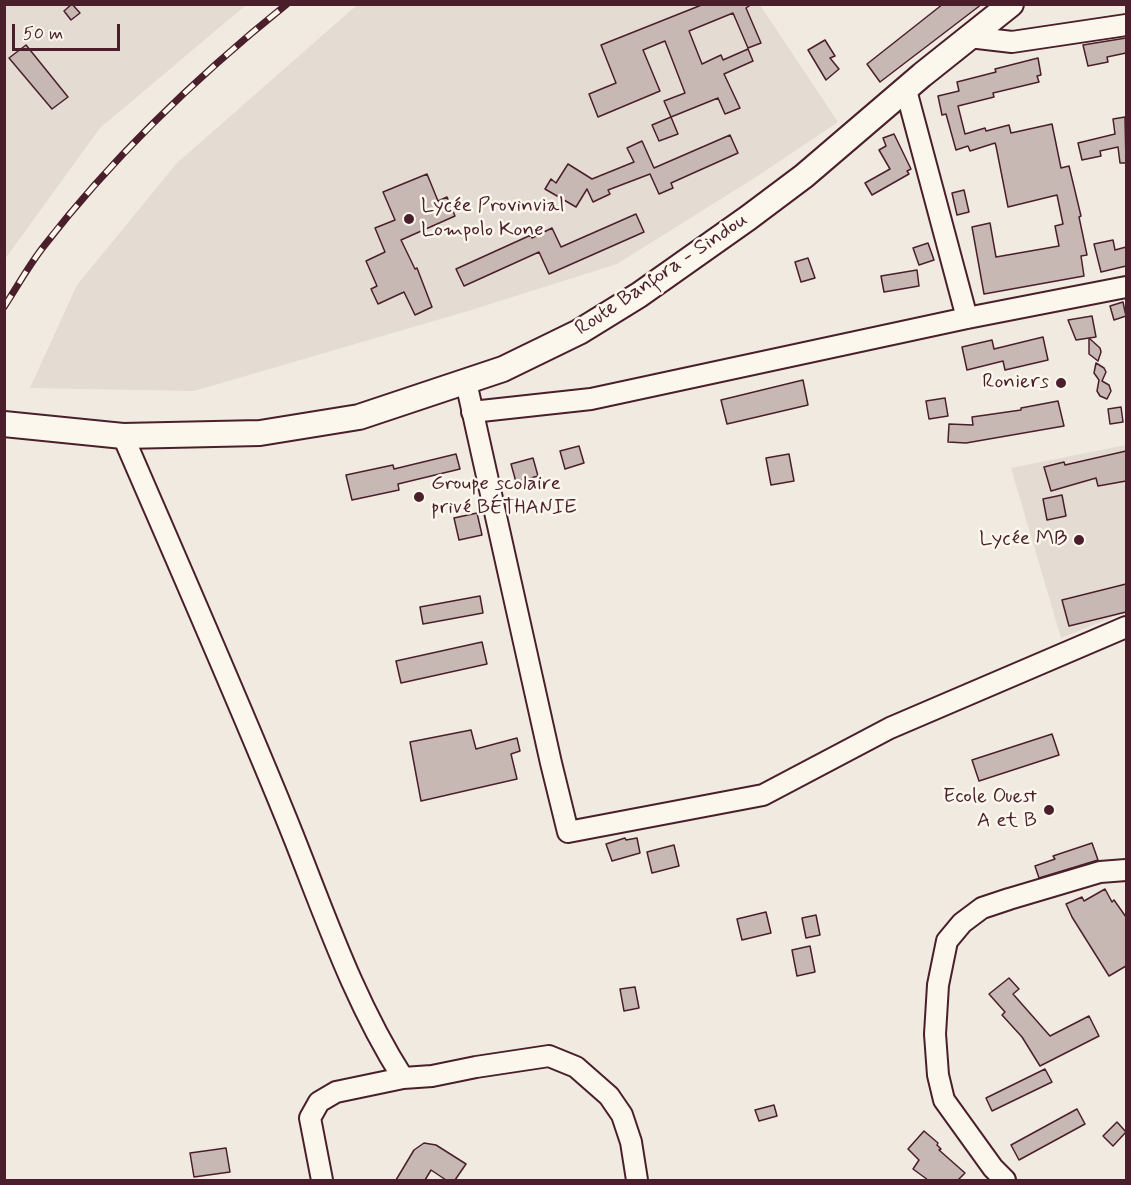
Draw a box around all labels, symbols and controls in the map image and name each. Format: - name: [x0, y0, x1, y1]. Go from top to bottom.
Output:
- scale bar: [15, 12, 123, 50]
- text: 50 m: [23, 22, 63, 46]
- place label: Lycée Provinvial Lompolo Kone: [421, 194, 565, 244]
- street label: Route Banfora - Sindou: [571, 208, 753, 342]
- marker: Lycée Provinvial Lompolo Kone: [402, 212, 416, 226]
- place label: Roniers: [982, 370, 1049, 396]
- marker: Roniers: [1054, 376, 1068, 390]
- place label: Groupe scolaire privé BÉTHANIE: [431, 472, 577, 522]
- marker: Groupe scolaire privé BÉTHANIE: [412, 490, 426, 504]
- place label: Lycée MB: [979, 527, 1067, 553]
- marker: Lycée MB: [1072, 533, 1086, 547]
- place label: Ecole Ouest A et B: [943, 785, 1037, 835]
- marker: Ecole Ouest A et B: [1042, 803, 1056, 817]

